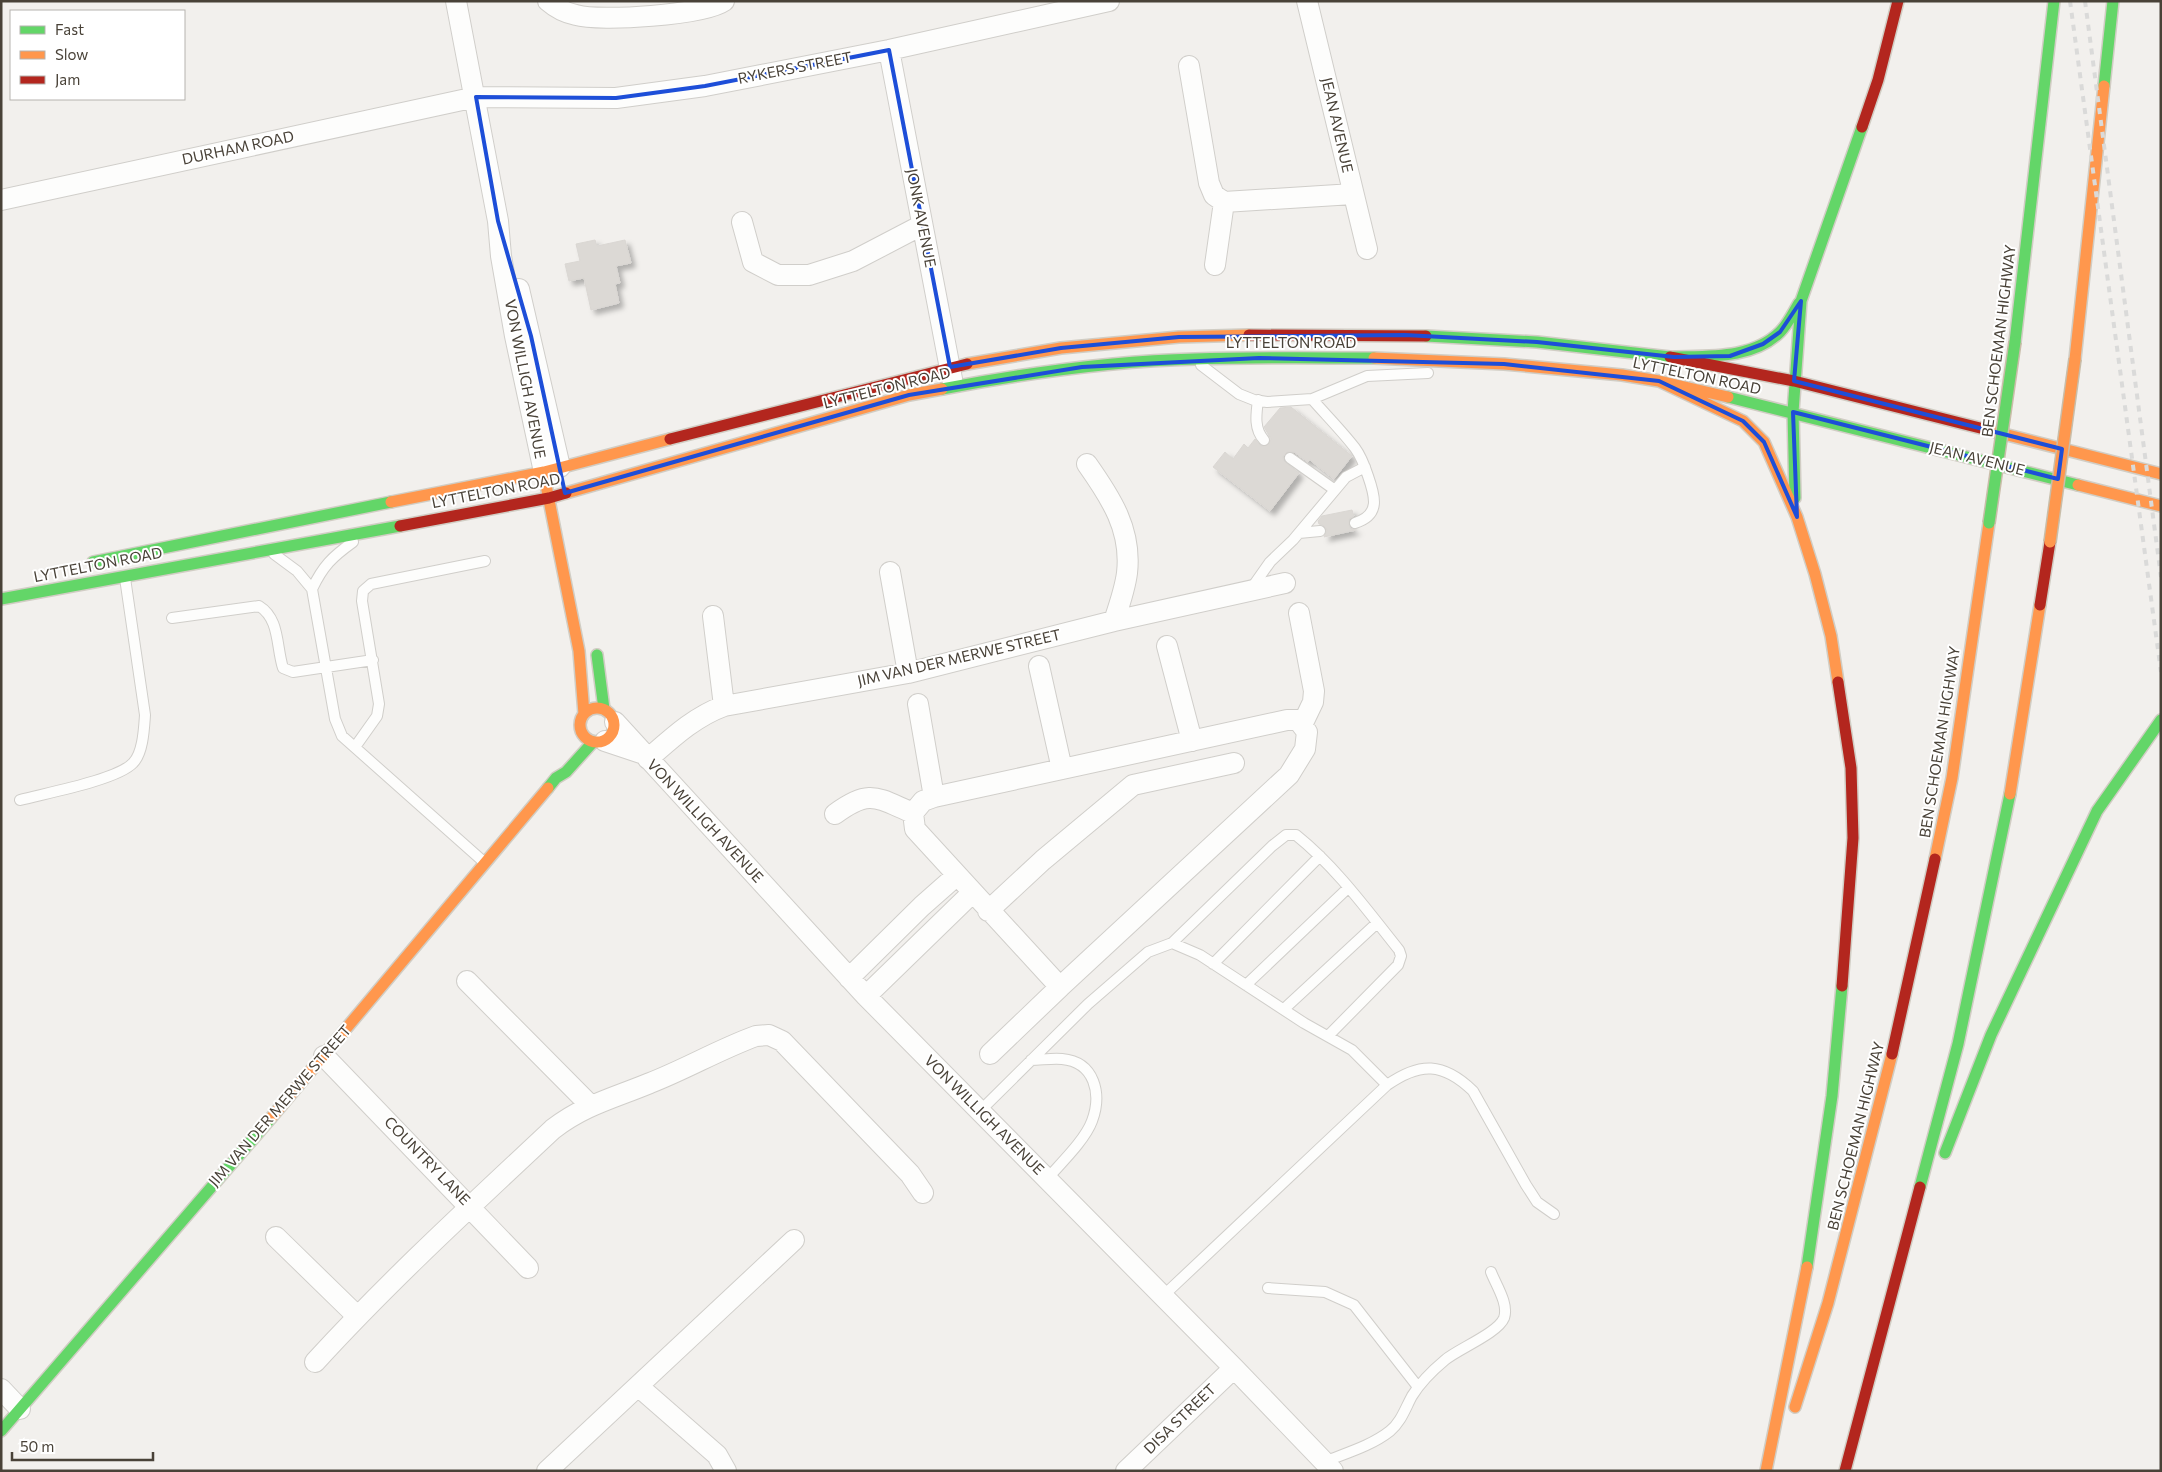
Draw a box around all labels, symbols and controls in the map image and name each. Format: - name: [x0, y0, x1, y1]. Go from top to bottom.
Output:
- legend: [10, 10, 185, 100]
- text: Fast: [55, 20, 84, 38]
- text: Slow: [55, 45, 88, 63]
- street label: RYKERS STREET: [736, 47, 854, 87]
- text: Jam: [55, 70, 80, 88]
- street label: JEAN AVENUE: [1318, 75, 1358, 174]
- street label: DURHAM ROAD: [180, 126, 295, 168]
- street label: JONK AVENUE: [904, 167, 940, 269]
- street label: BEN SCHOEMAN HIGHWAY: [1977, 243, 2019, 438]
- street label: VON WILLIGH AVENUE: [502, 298, 550, 460]
- street label: LYTTELTON ROAD: [1226, 333, 1356, 351]
- street label: LYTTELTON ROAD: [1631, 353, 1763, 397]
- street label: LYTTELTON ROAD: [821, 363, 952, 412]
- street label: JEAN AVENUE: [1928, 438, 2027, 479]
- street label: LYTTELTON ROAD: [430, 469, 562, 511]
- street label: LYTTELTON ROAD: [32, 543, 164, 585]
- street label: JIM VAN DER MERWE STREET: [855, 625, 1063, 689]
- street label: BEN SCHOEMAN HIGHWAY: [1915, 645, 1963, 839]
- street label: VON WILLIGH AVENUE: [644, 755, 768, 886]
- street label: JIM VAN DER MERWE STREET: [204, 1021, 355, 1190]
- street label: BEN SCHOEMAN HIGHWAY: [1823, 1039, 1887, 1232]
- street label: VON WILLIGH AVENUE: [921, 1051, 1048, 1178]
- street label: COUNTRY LANE: [381, 1112, 475, 1208]
- street label: DISA STREET: [1140, 1379, 1219, 1457]
- scale bar: [12, 1430, 154, 1462]
- text: 50 m: [20, 1437, 54, 1455]

